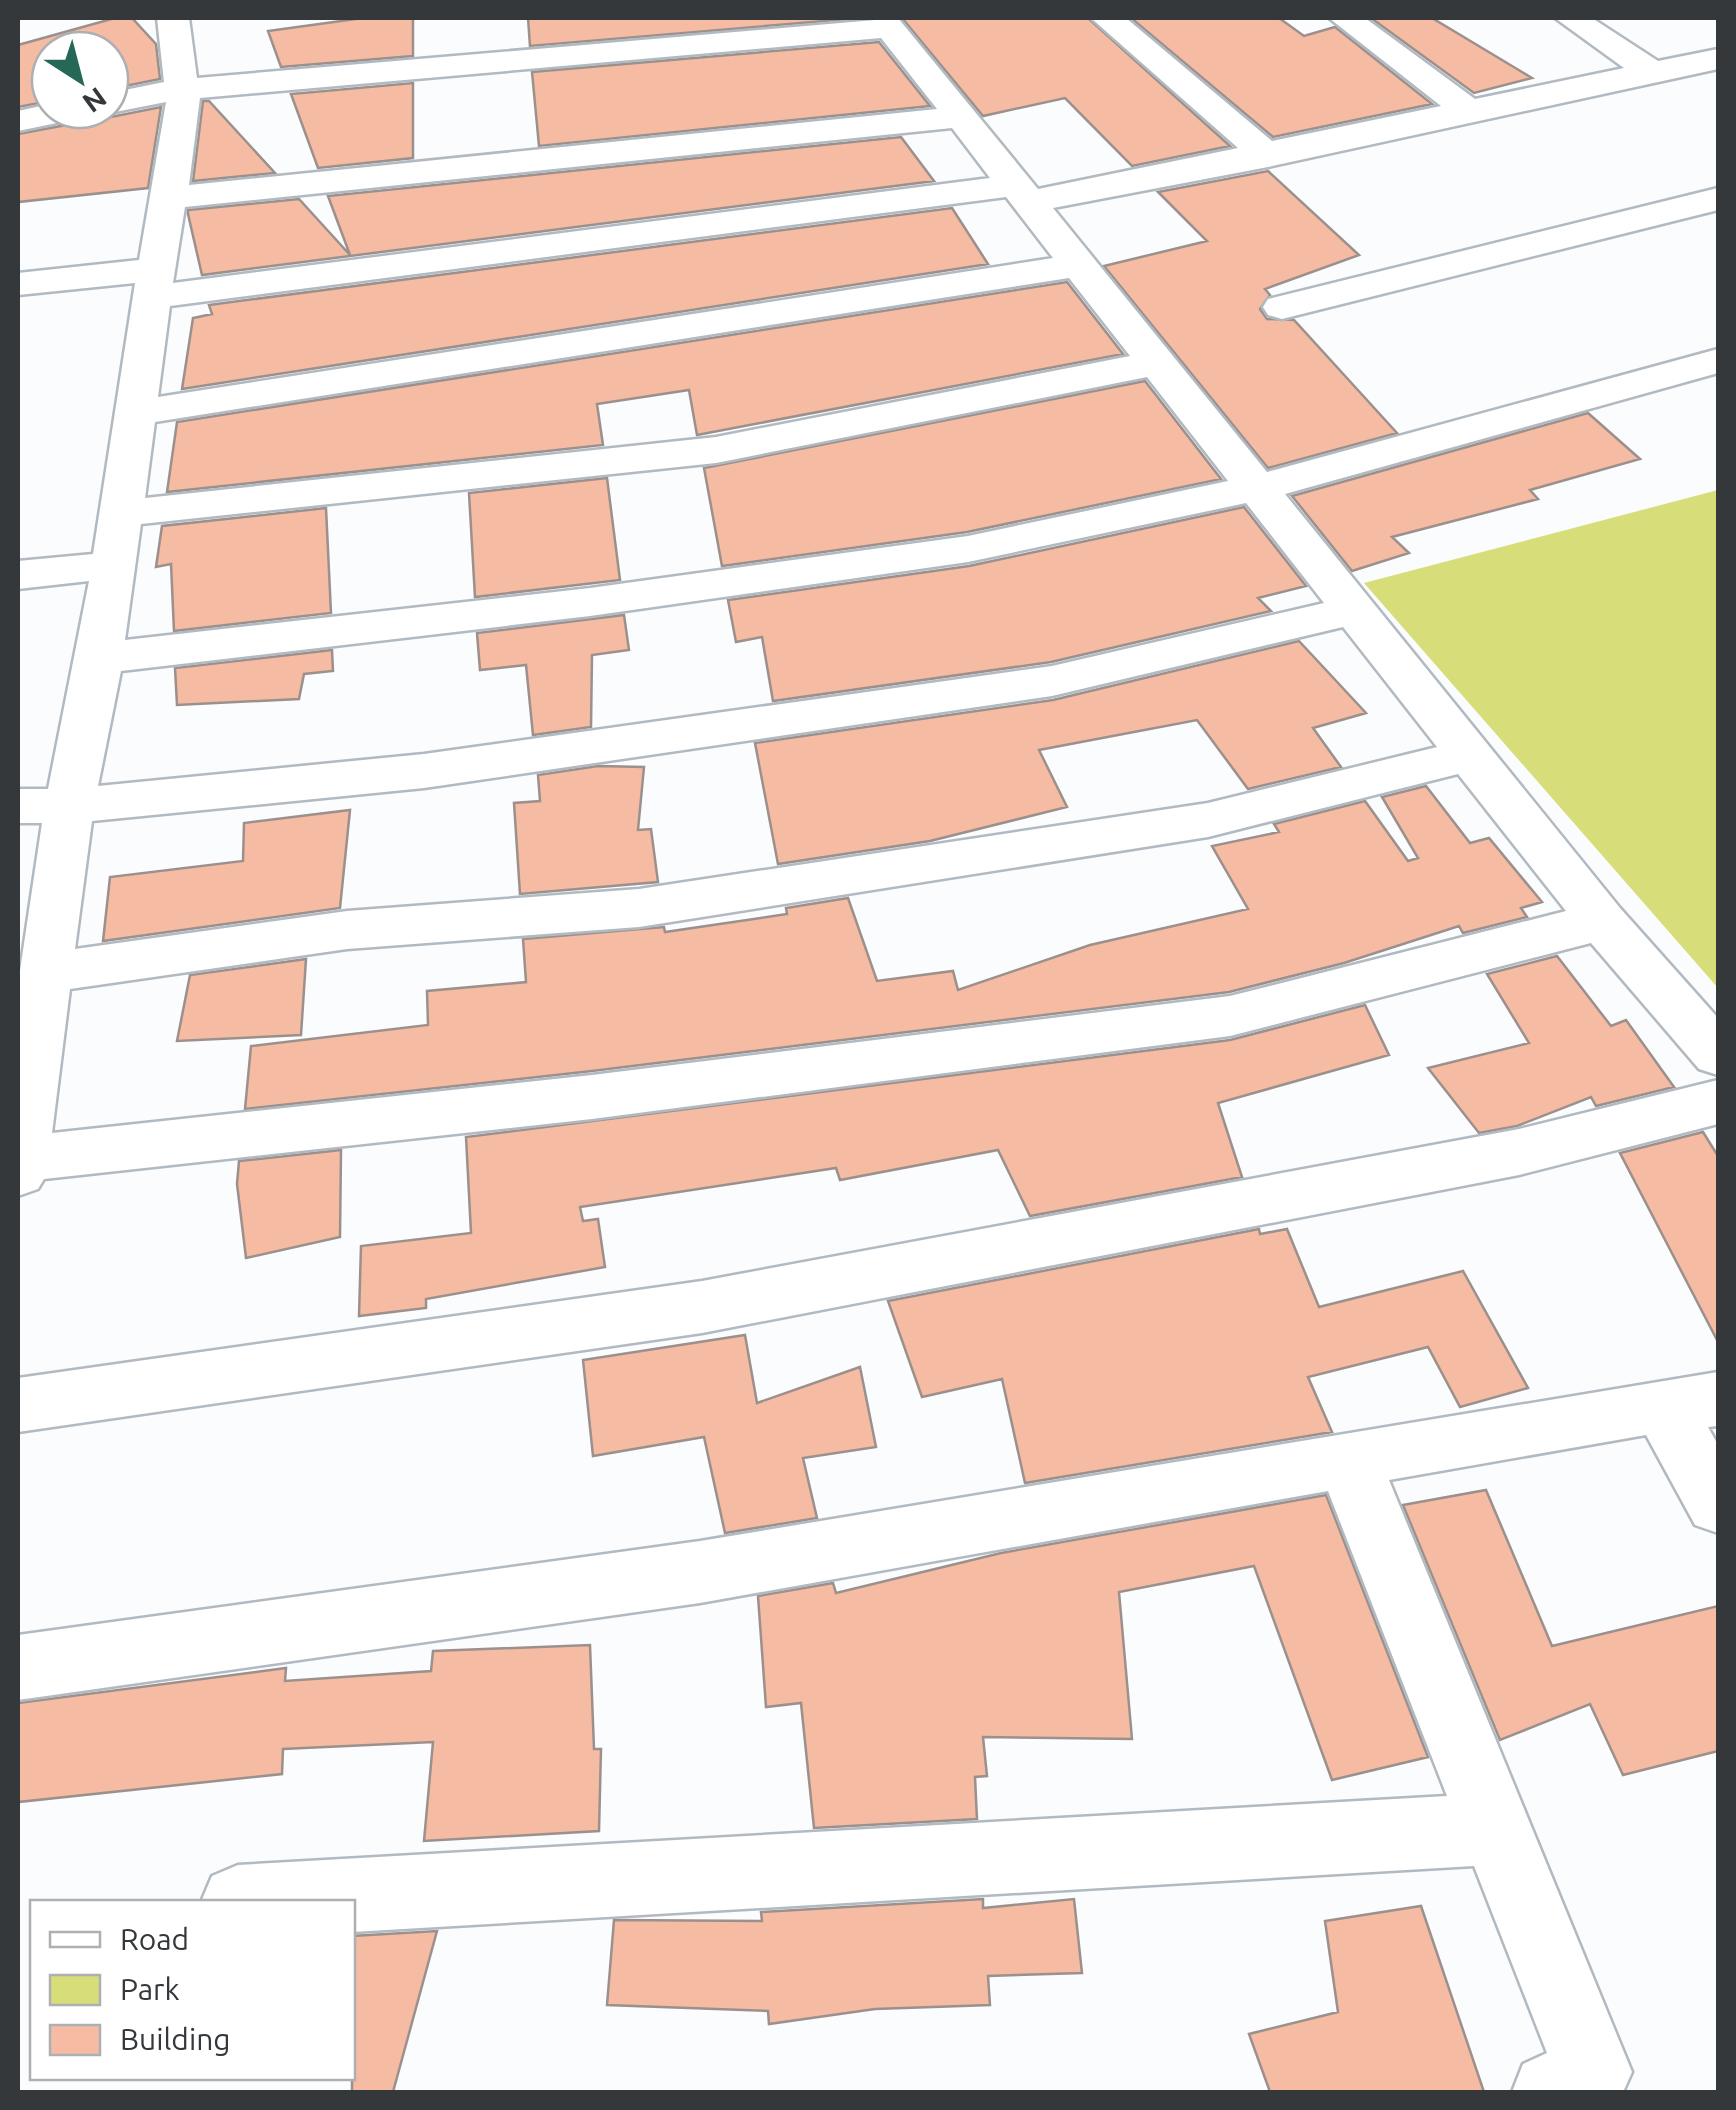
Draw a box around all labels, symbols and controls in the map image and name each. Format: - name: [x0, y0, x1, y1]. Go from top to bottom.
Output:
- north arrow: [30, 30, 130, 130]
- text: N: [77, 82, 113, 119]
- legend: [30, 1900, 355, 2080]
- text: Road: [120, 1922, 189, 1956]
- text: Park: [120, 1972, 180, 2006]
- text: Building: [120, 2022, 231, 2056]

